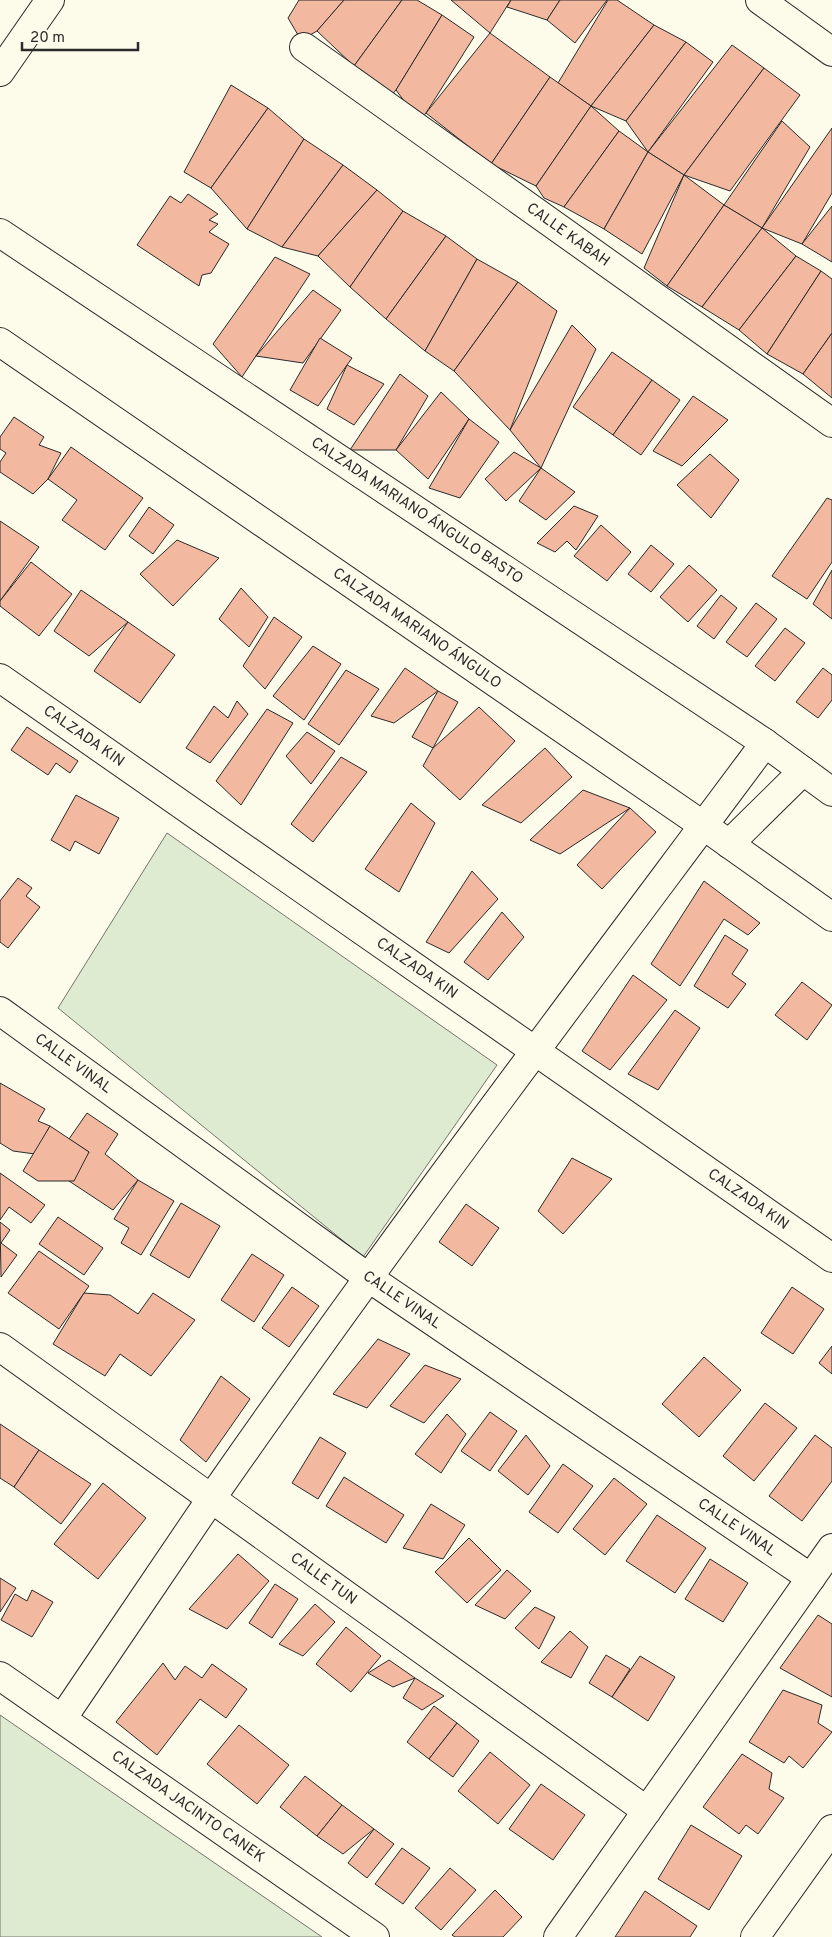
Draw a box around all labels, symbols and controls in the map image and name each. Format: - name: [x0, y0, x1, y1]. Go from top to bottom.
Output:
- scale bar: [22, 20, 139, 52]
- text: 20 m: [30, 29, 65, 48]
- street label: CALLE KABAH: [522, 199, 613, 271]
- street label: CALZADA MARIANO ÁNGULO BASTO: [307, 433, 527, 588]
- street label: CALZADA MARIANO ÁNGULO: [329, 564, 505, 693]
- street label: CALZADA KIN: [39, 701, 128, 771]
- street label: CALZADA KIN: [372, 934, 461, 1003]
- street label: CALLE VINAL: [31, 1030, 115, 1098]
- street label: CALZADA KIN: [704, 1165, 792, 1234]
- street label: CALLE VINAL: [359, 1267, 445, 1333]
- street label: CALLE VINAL: [694, 1494, 780, 1561]
- street label: CALLE TUN: [286, 1549, 361, 1609]
- street label: CALZADA JACINTO CANEK: [107, 1747, 269, 1867]

